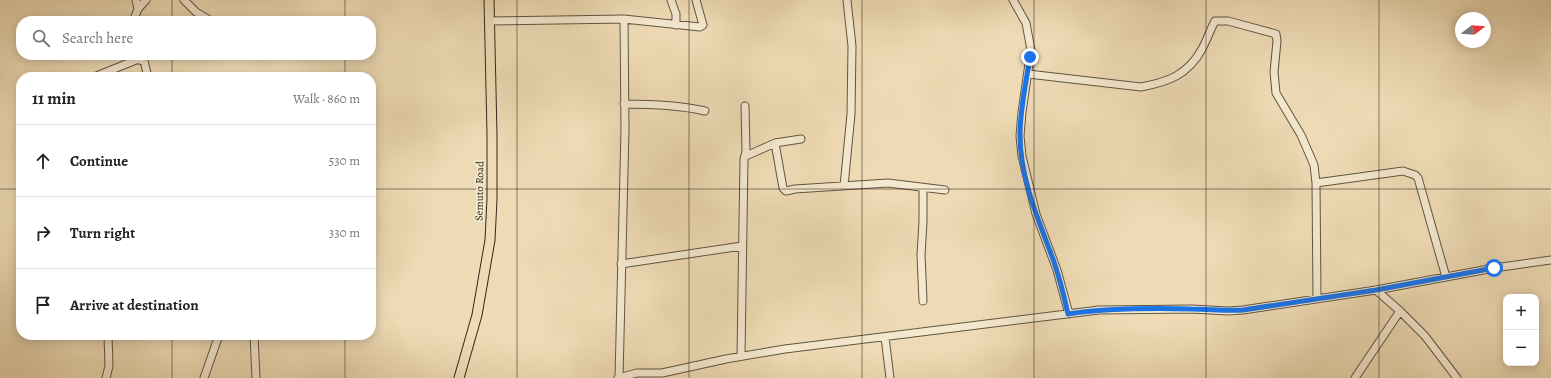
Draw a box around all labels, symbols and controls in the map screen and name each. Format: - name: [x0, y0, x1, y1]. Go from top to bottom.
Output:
- north arrow: [1455, 12, 1491, 48]
- search box: [16, 16, 376, 60]
- icon: search: [30, 27, 52, 49]
- text: Search here: [62, 28, 133, 48]
- route end: [1021, 48, 1039, 66]
- text: 11 min: [32, 87, 76, 110]
- text: Walk · 860 m: [293, 90, 360, 107]
- icon: ahead: [32, 150, 54, 172]
- text: Continue: [70, 151, 128, 171]
- text: 530 m: [329, 152, 360, 169]
- street label: Semuto Road: [471, 161, 488, 221]
- icon: right: [32, 222, 54, 244]
- text: Turn right: [70, 223, 135, 243]
- text: 330 m: [329, 224, 360, 241]
- route start: [1485, 259, 1503, 277]
- icon: arrive: [32, 294, 54, 316]
- map controls: [1503, 294, 1539, 366]
- button: +: [1503, 294, 1539, 330]
- text: Arrive at destination: [70, 295, 199, 315]
- button: −: [1503, 330, 1539, 366]

